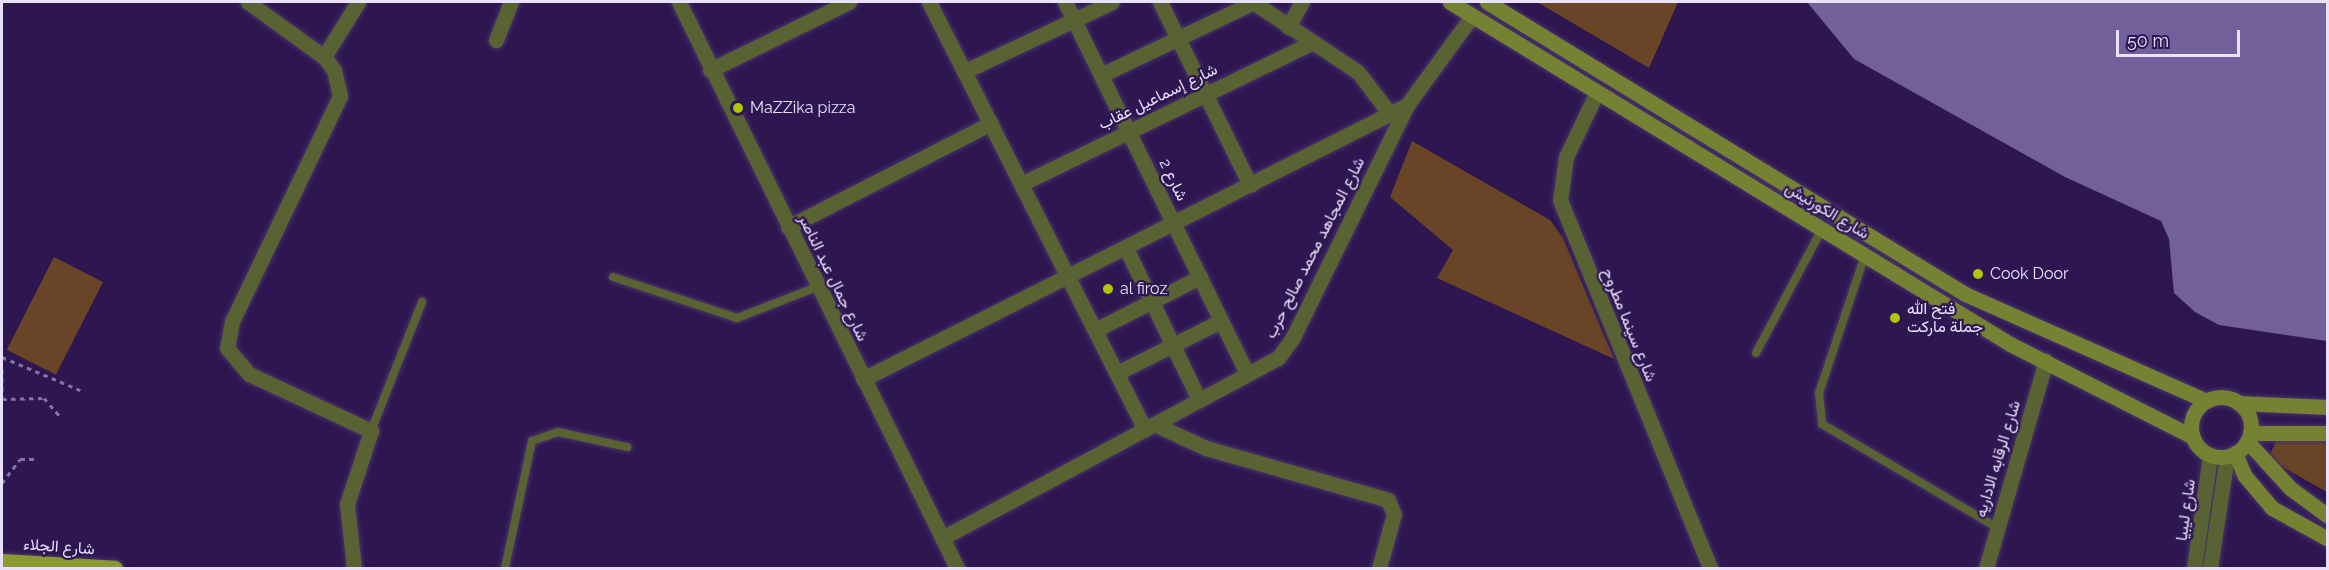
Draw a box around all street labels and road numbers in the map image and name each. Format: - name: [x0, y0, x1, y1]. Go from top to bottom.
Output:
- street label: شارع إسماعيل عقاب: [1095, 60, 1221, 134]
- street label: شارع المجاهد محمد صالح حرب: [1261, 154, 1369, 342]
- street label: شارع 2: [1155, 156, 1191, 204]
- street label: شارع الكورنيش: [1782, 178, 1872, 244]
- street label: شارع جمال عبد الناصر: [794, 212, 872, 344]
- street label: شارع سينما مطروح: [1598, 265, 1660, 385]
- street label: شارع الرقابه الاداريه: [1971, 398, 2025, 520]
- street label: شارع ليبيا: [2172, 478, 2200, 542]
- street label: شارع الجلاء: [23, 535, 95, 559]

